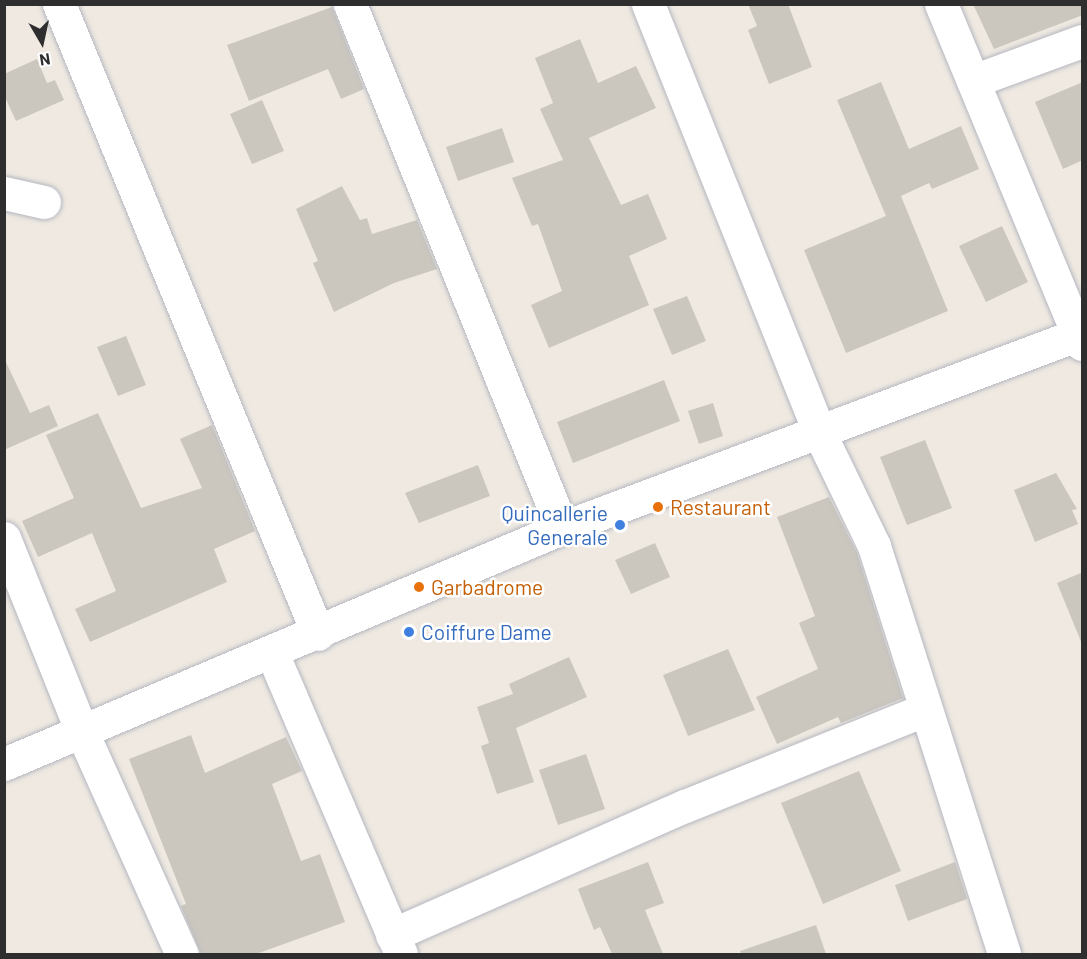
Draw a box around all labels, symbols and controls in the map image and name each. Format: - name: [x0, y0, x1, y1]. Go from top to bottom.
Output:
- north arrow: [12, 12, 72, 72]
- text: N: [38, 50, 52, 70]
- place label: Restaurant: [670, 494, 771, 520]
- place label: Quincallerie Generale: [501, 500, 608, 550]
- marker: Restaurant: [651, 500, 665, 514]
- marker: Quincallerie Generale: [613, 518, 627, 532]
- place label: Garbadrome: [431, 574, 543, 600]
- marker: Garbadrome: [412, 580, 426, 594]
- place label: Coiffure Dame: [421, 619, 552, 645]
- marker: Coiffure Dame: [402, 625, 416, 639]

